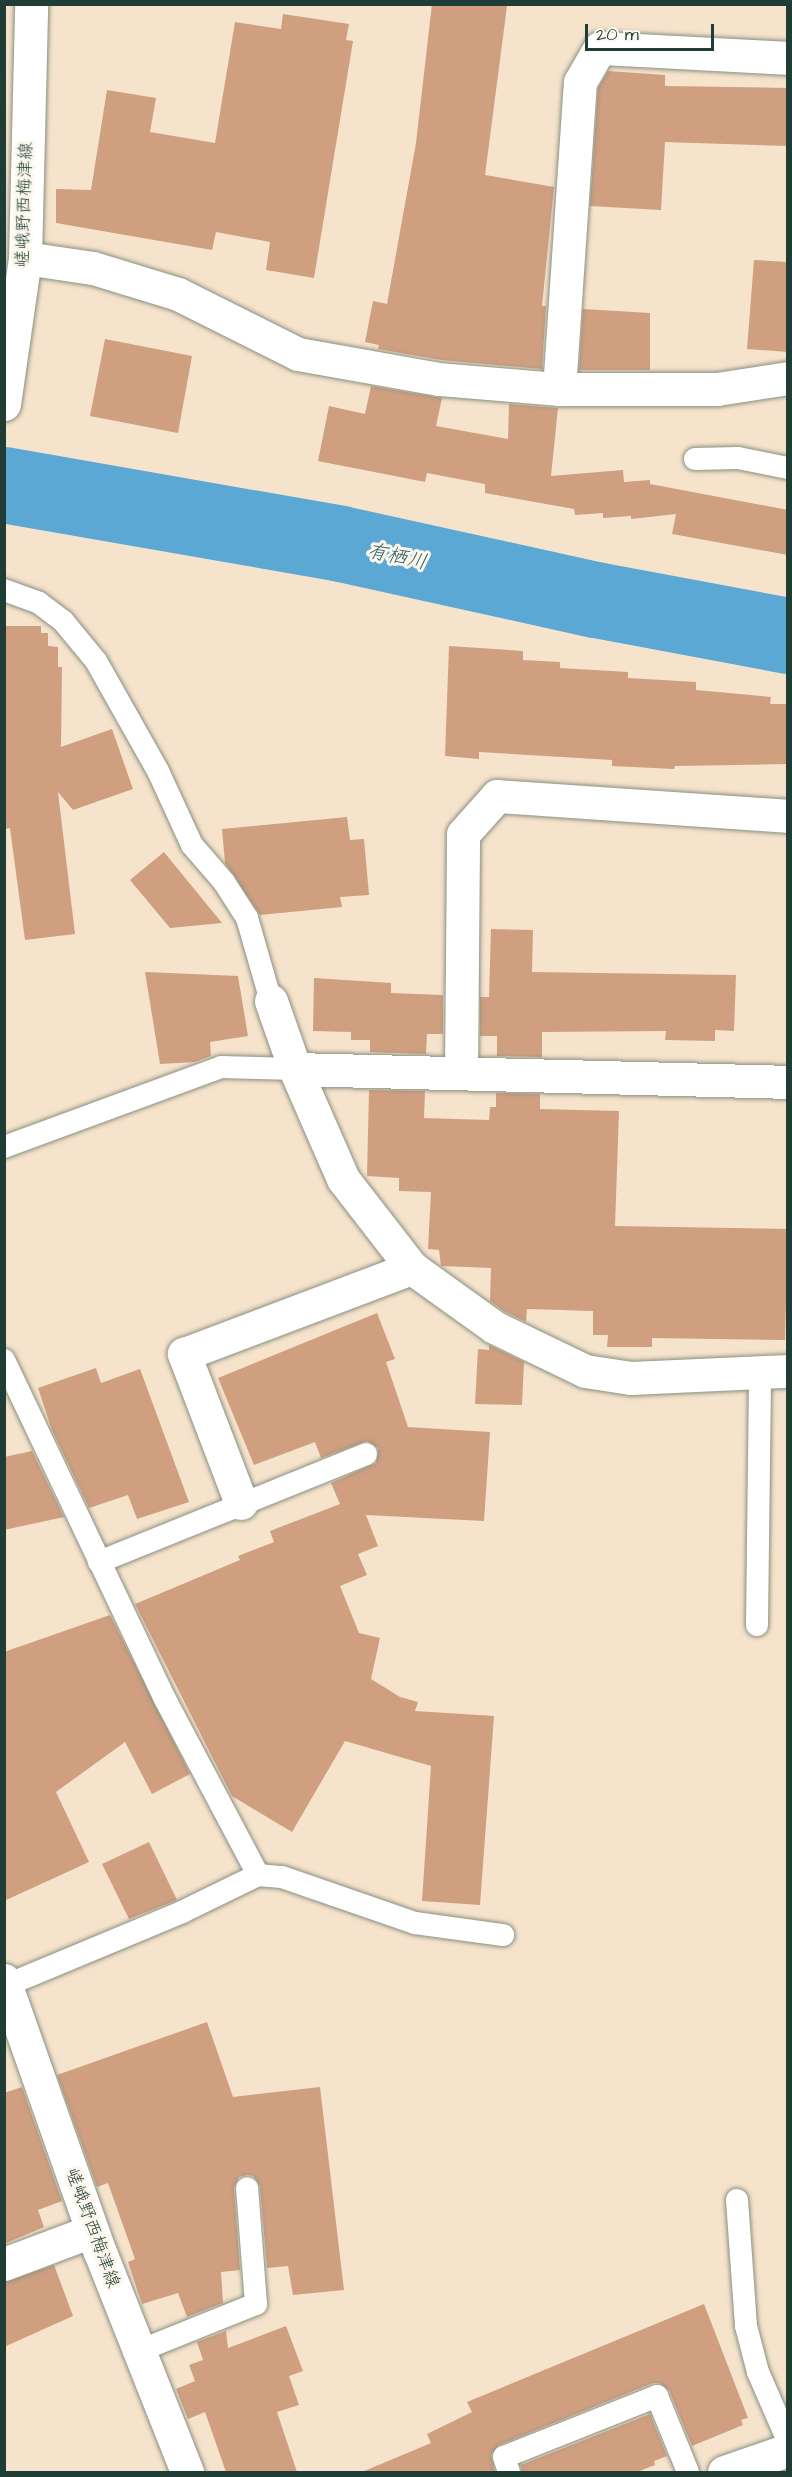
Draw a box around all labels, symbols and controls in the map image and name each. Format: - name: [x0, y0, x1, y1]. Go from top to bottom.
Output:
- scale bar: [588, 12, 717, 50]
- text: 20 m: [596, 22, 639, 47]
- street label: 嵯峨野西梅津線: [12, 142, 38, 268]
- water label: 有栖川: [365, 539, 429, 575]
- street label: 嵯峨野西梅津線: [60, 2165, 124, 2291]

